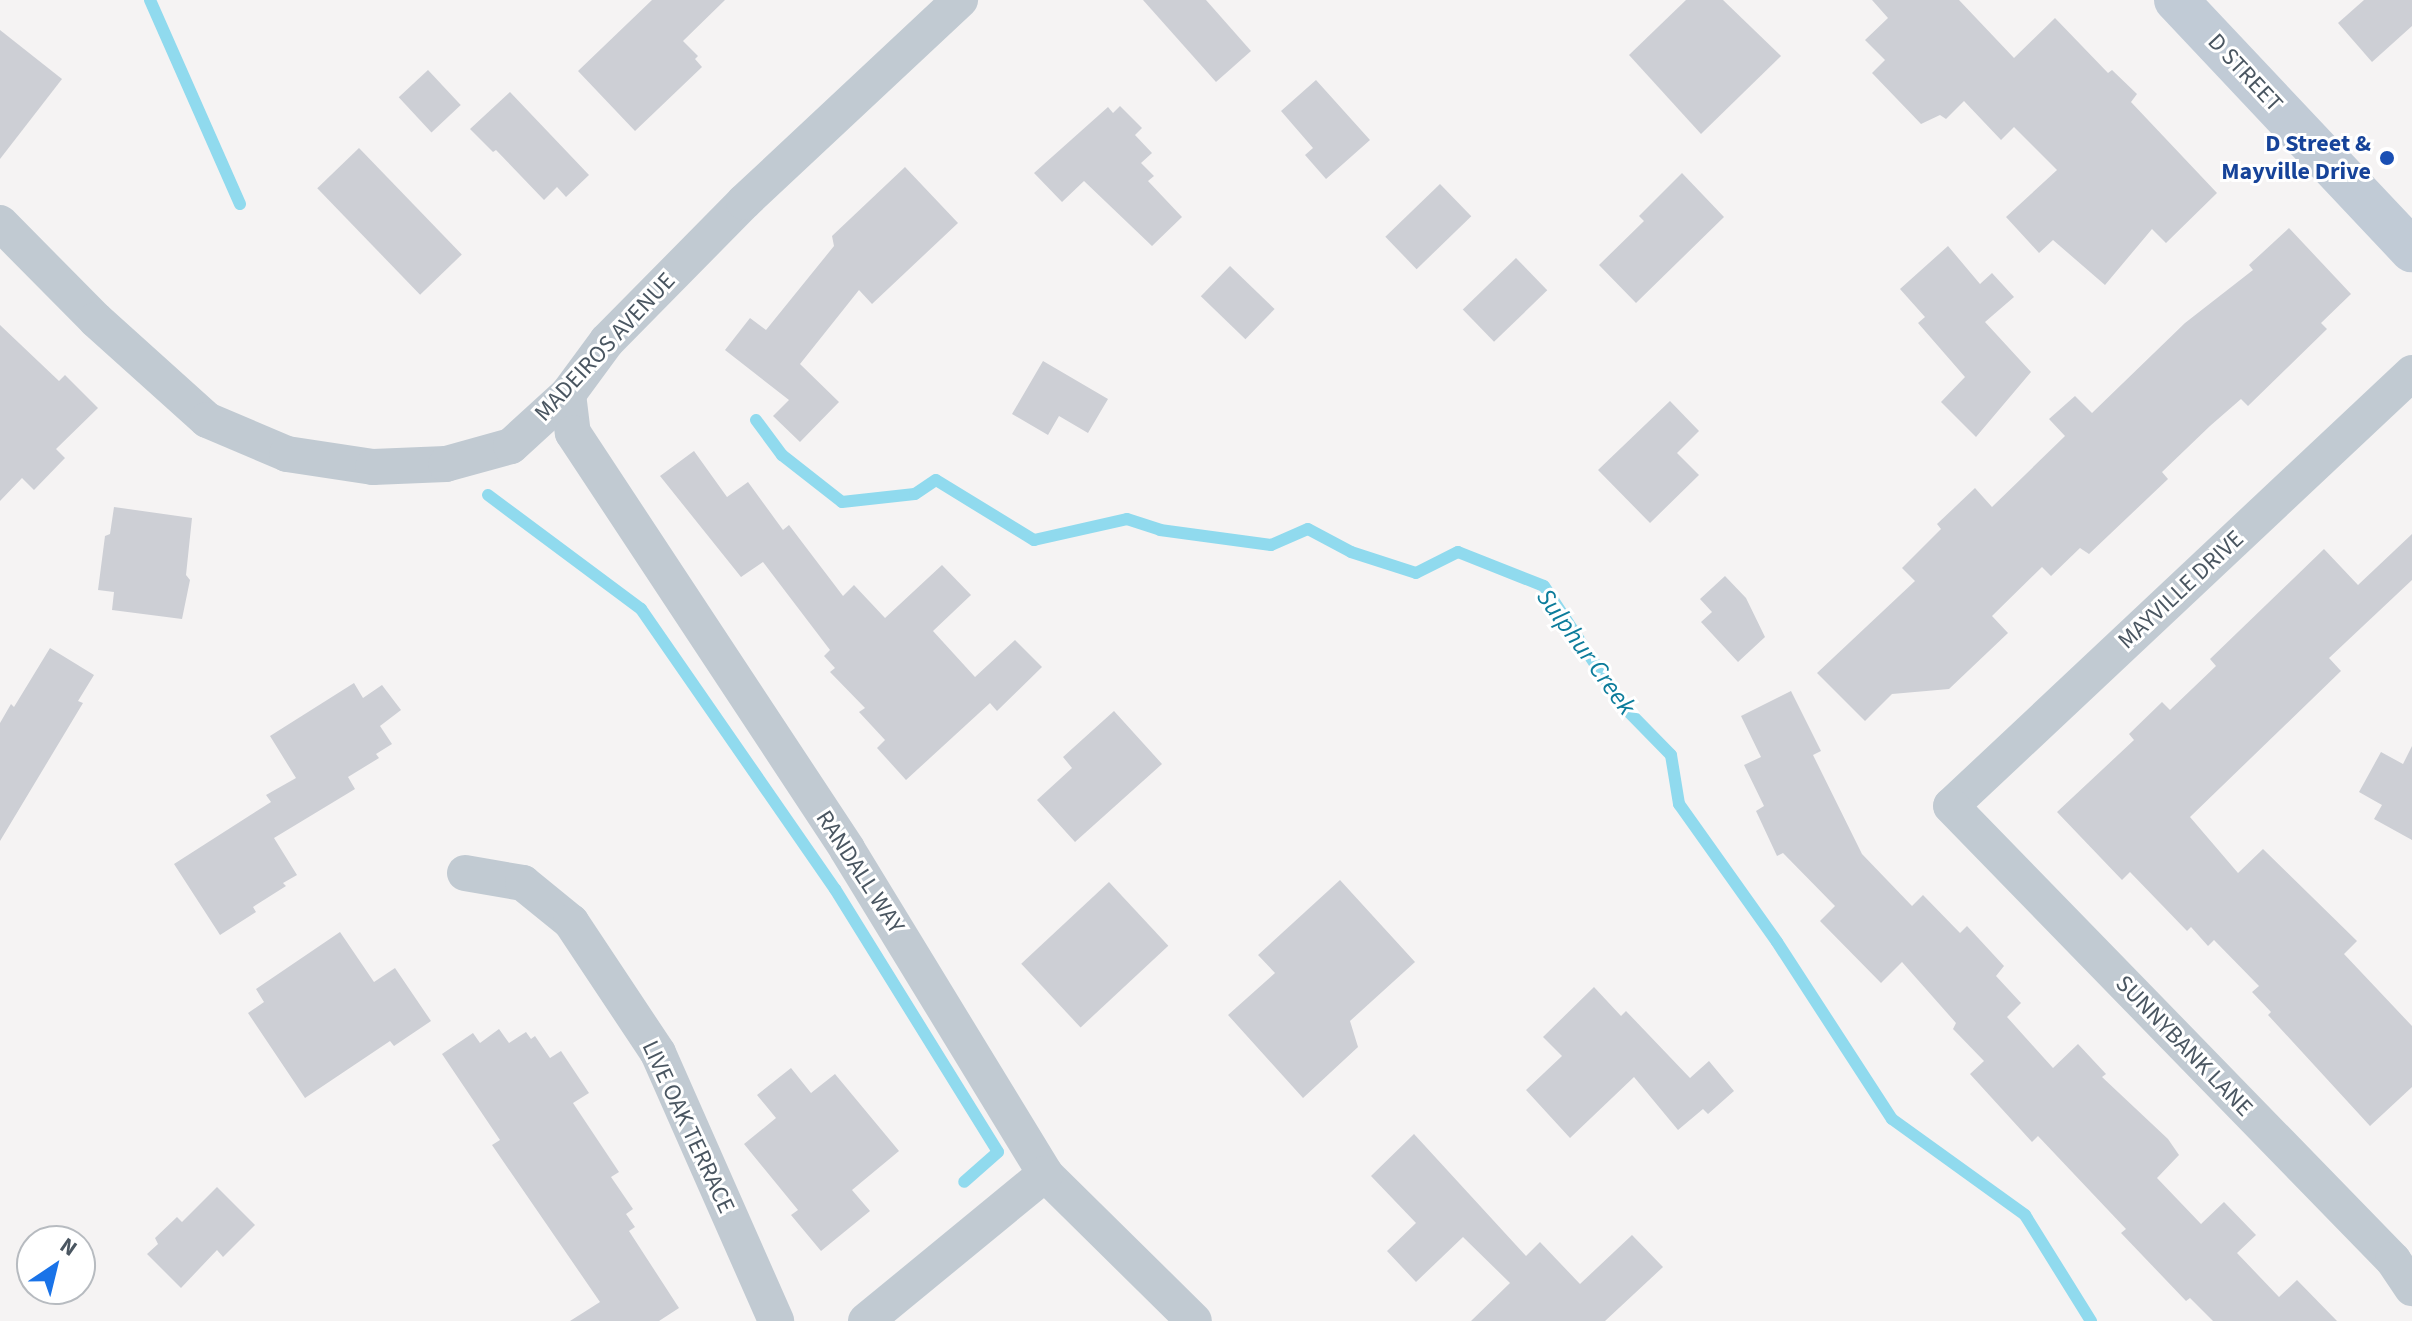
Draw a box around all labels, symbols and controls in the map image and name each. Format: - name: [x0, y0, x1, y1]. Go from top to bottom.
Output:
- street label: D STREET: [2202, 28, 2288, 118]
- place label: D Street & Mayville Drive: [2221, 130, 2371, 186]
- marker: D Street & Mayville Drive: [2378, 149, 2396, 167]
- street label: MADEIROS AVENUE: [529, 267, 681, 427]
- street label: MAYVILLE DRIVE: [2112, 525, 2250, 655]
- water label: Sulphur Creek: [1530, 583, 1642, 721]
- street label: RANDALL WAY: [810, 805, 910, 939]
- street label: SUNNYBANK LANE: [2109, 969, 2259, 1123]
- street label: LIVE OAK TERRACE: [635, 1036, 741, 1218]
- north arrow: [16, 1225, 96, 1305]
- text: N: [53, 1230, 84, 1264]

